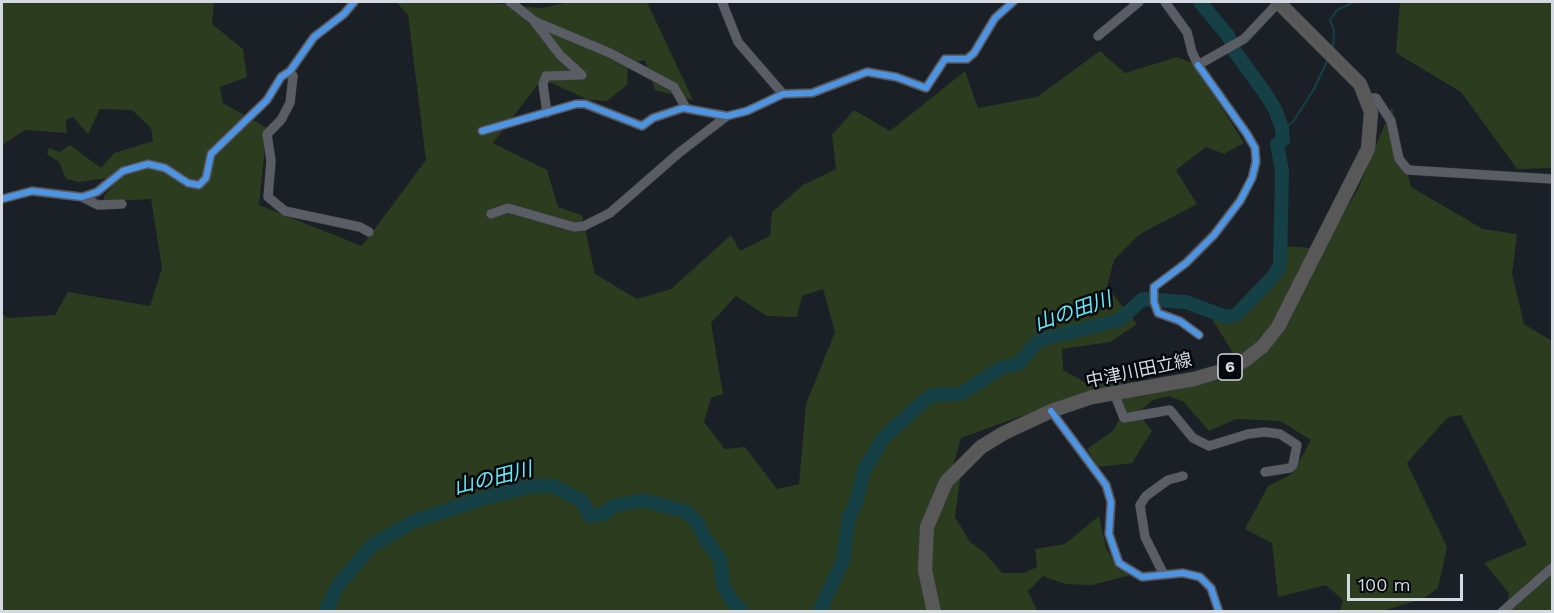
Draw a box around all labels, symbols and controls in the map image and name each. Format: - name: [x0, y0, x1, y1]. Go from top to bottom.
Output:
- water label: 山の田川: [1031, 288, 1115, 336]
- street label: 中津川田立線: [1084, 349, 1194, 393]
- road number: 6: [1218, 354, 1242, 380]
- water label: 山の田川: [451, 458, 535, 500]
- scale bar: [1350, 562, 1466, 600]
- text: 100 m: [1358, 574, 1411, 595]

